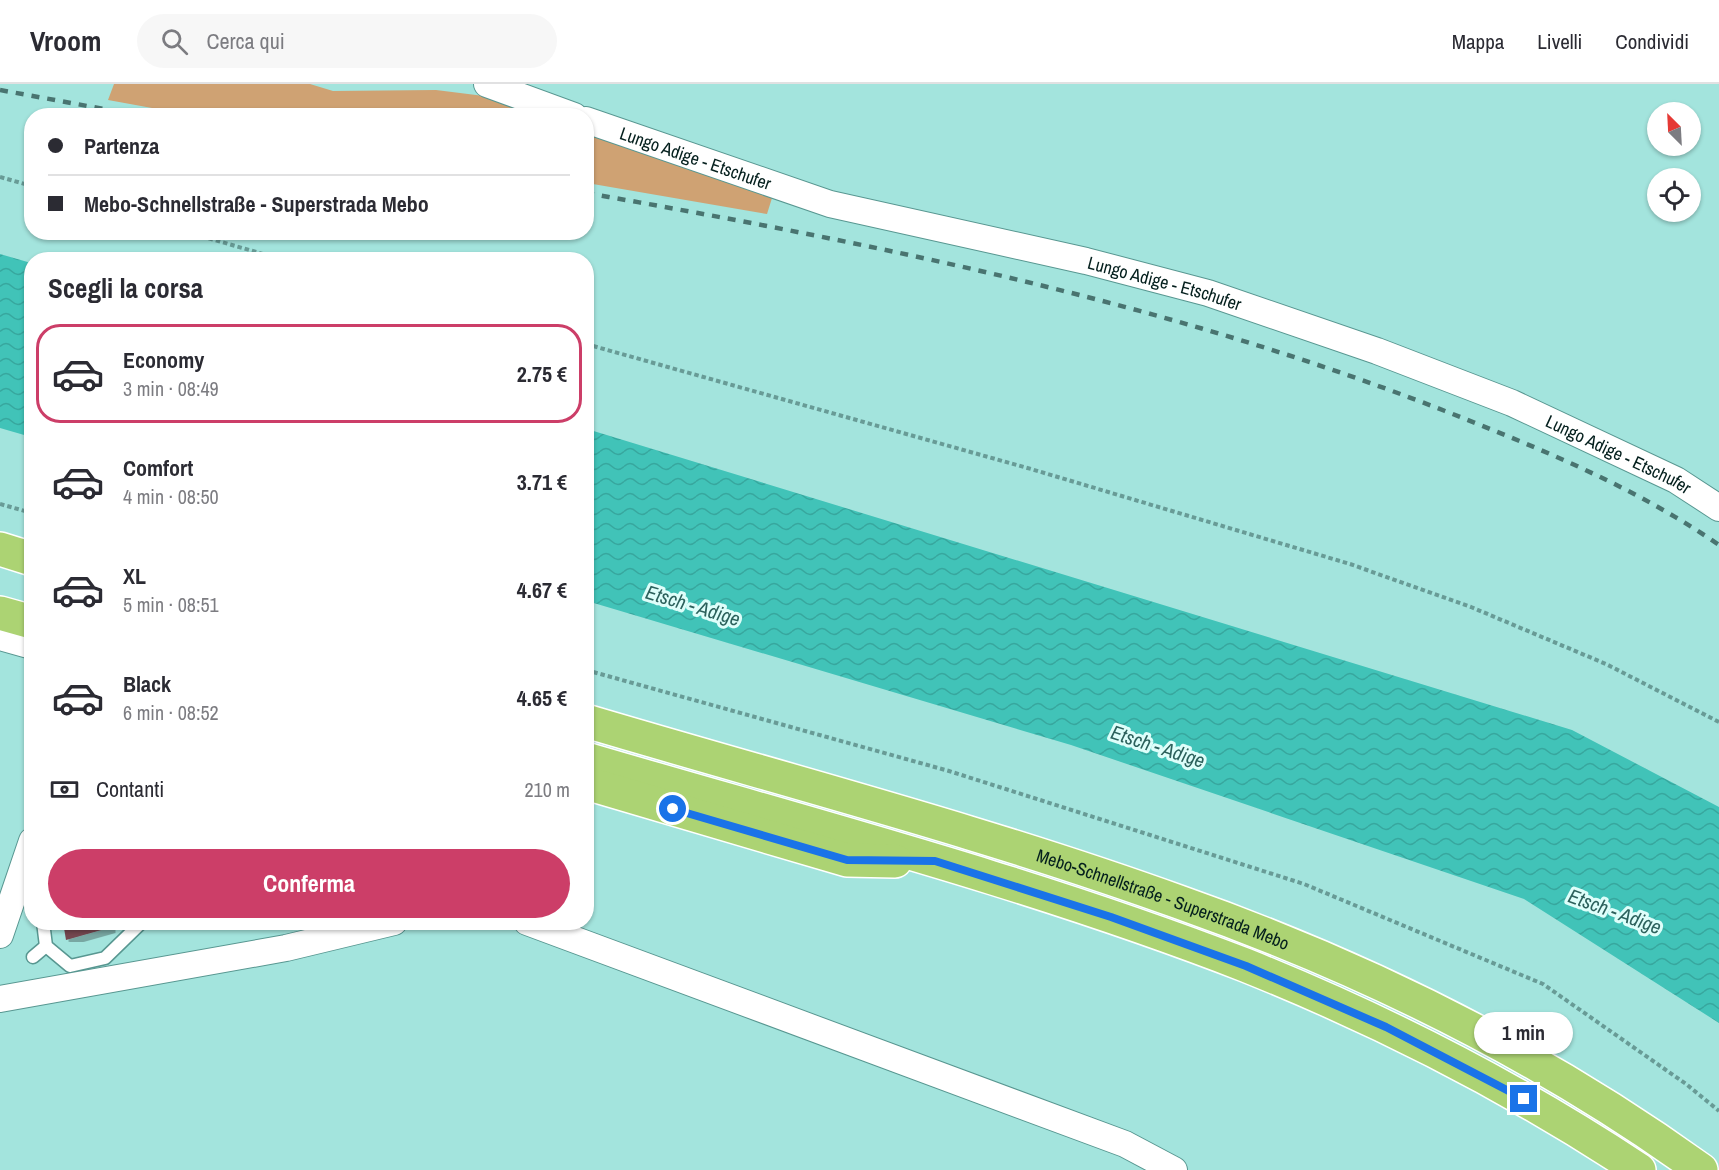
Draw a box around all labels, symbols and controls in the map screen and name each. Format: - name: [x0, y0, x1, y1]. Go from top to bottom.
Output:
- search box: [137, 14, 557, 68]
- text: Vroom: [30, 22, 101, 60]
- icon: search: [158, 25, 191, 58]
- text: Cerca qui: [206, 26, 285, 56]
- text: Mappa: [1452, 27, 1504, 56]
- text: Livelli: [1537, 27, 1582, 56]
- text: Condividi: [1615, 27, 1689, 56]
- north arrow: [1647, 102, 1701, 156]
- map controls: [1647, 102, 1701, 222]
- street label: Lungo Adige - Etschufer: [617, 120, 775, 195]
- text: Partenza: [84, 131, 159, 161]
- button: locate: [1647, 168, 1701, 222]
- text: Mebo-Schnellstraße - Superstrada Mebo: [84, 189, 429, 219]
- street label: Lungo Adige - Etschufer: [1085, 250, 1245, 316]
- text: Scegli la corsa: [48, 270, 203, 306]
- text: Economy: [123, 345, 204, 375]
- icon: car: [51, 347, 105, 401]
- text: 2.75 €: [517, 359, 567, 389]
- text: 3 min · 08:49: [123, 375, 219, 402]
- street label: Lungo Adige - Etschufer: [1542, 408, 1697, 499]
- text: Comfort: [123, 453, 193, 483]
- icon: car: [51, 455, 105, 509]
- text: 3.71 €: [517, 467, 567, 497]
- text: 4 min · 08:50: [123, 483, 219, 510]
- text: XL: [123, 561, 146, 591]
- icon: car: [51, 563, 105, 617]
- text: 4.67 €: [517, 575, 567, 605]
- water label: Etsch - Adige: [642, 578, 744, 632]
- text: 5 min · 08:51: [123, 591, 219, 618]
- text: Black: [123, 669, 171, 699]
- icon: car: [51, 671, 105, 725]
- text: 4.65 €: [517, 683, 567, 713]
- text: 6 min · 08:52: [123, 699, 219, 726]
- water label: Etsch - Adige: [1108, 718, 1208, 774]
- icon: cash: [48, 773, 81, 806]
- text: Contanti: [96, 774, 164, 804]
- text: 210 m: [524, 776, 570, 803]
- route start: [659, 795, 686, 822]
- street label: Mebo-Schnellstraße - Superstrada Mebo: [1033, 842, 1293, 955]
- button: Conferma: [48, 849, 570, 918]
- water label: Etsch - Adige: [1565, 882, 1665, 940]
- callout: 1 min: [1474, 1012, 1574, 1054]
- text: 1 min: [1502, 1019, 1545, 1046]
- route end: [1510, 1085, 1537, 1112]

